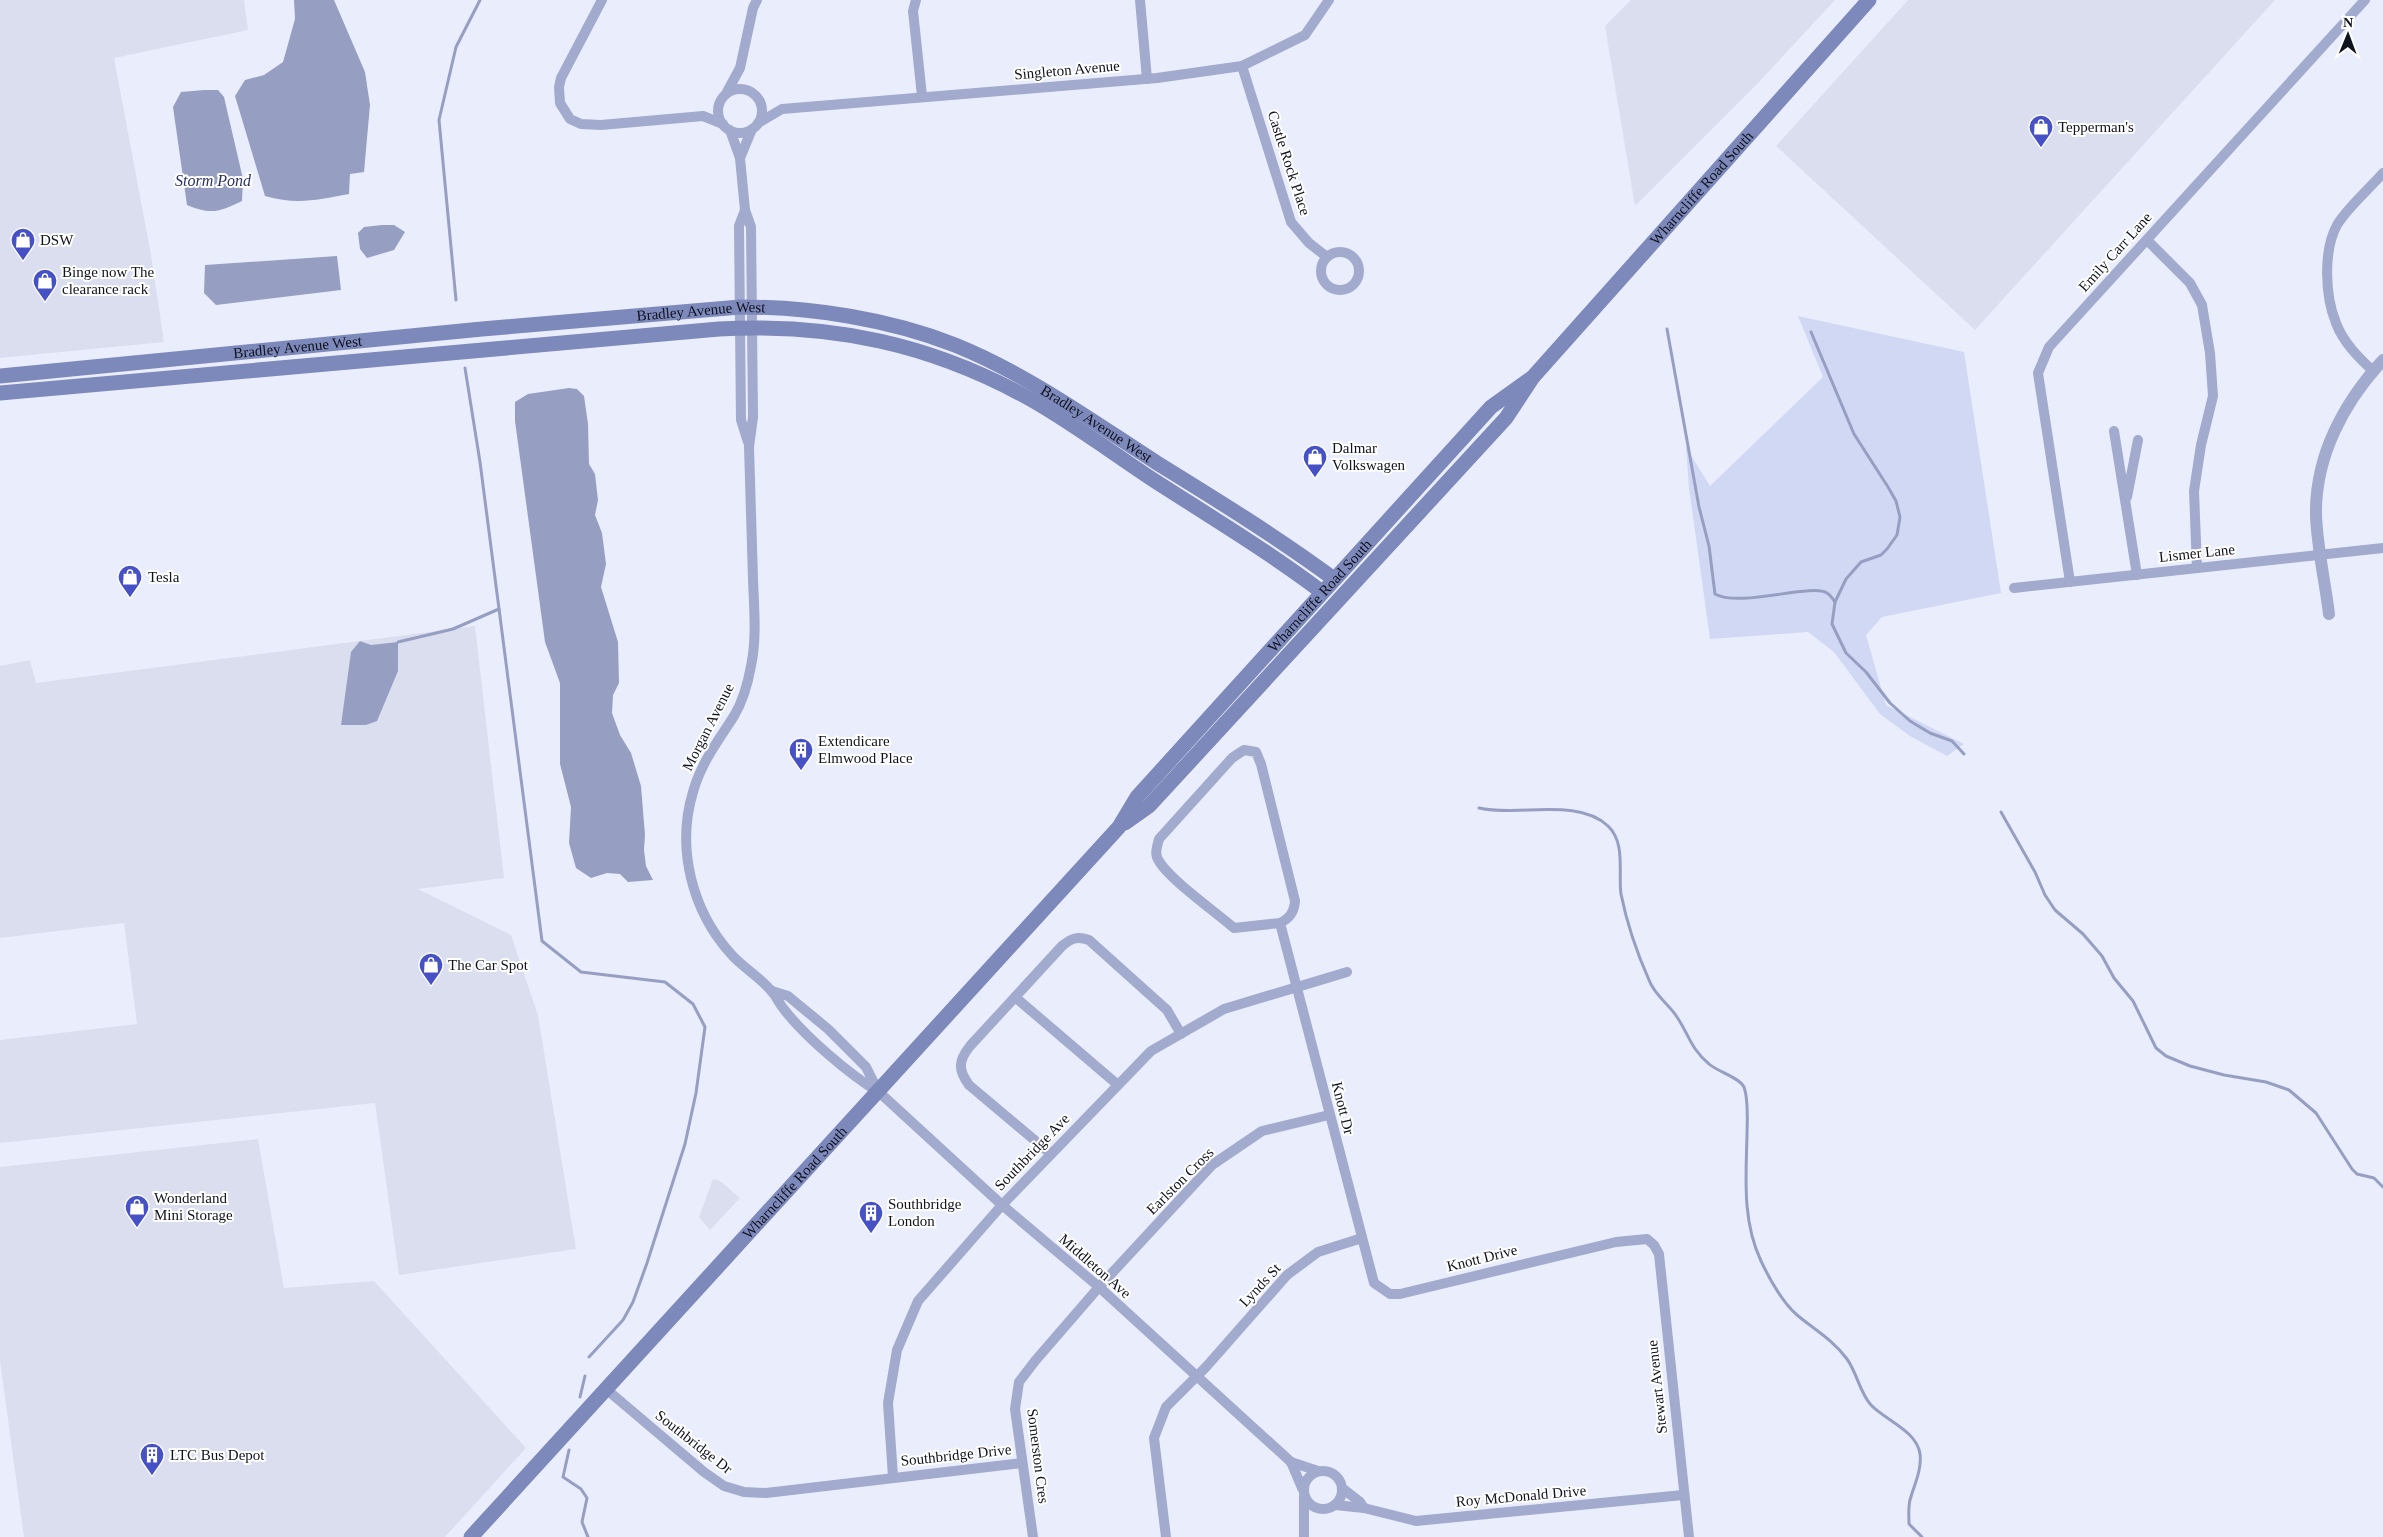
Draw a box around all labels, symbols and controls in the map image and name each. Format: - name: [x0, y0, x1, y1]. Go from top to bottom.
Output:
- north arrow: [2323, 10, 2373, 60]
- text: N: [2343, 15, 2353, 30]
- street label: Singleton Avenue: [1014, 57, 1121, 83]
- street label: Castle Rock Place: [1265, 109, 1314, 218]
- shop icon: Tepperman's: [2028, 114, 2054, 148]
- place label: Tepperman's: [2058, 119, 2134, 135]
- street label: Wharncliffe Road South: [1647, 128, 1757, 248]
- water label: Storm Pond: [175, 172, 252, 189]
- street label: Emily Carr Lane: [2075, 209, 2155, 295]
- shop icon: DSW: [10, 227, 36, 261]
- place label: DSW: [40, 232, 74, 248]
- place label: Binge now The clearance rack: [62, 264, 155, 297]
- shop icon: Binge now The clearance rack: [32, 268, 58, 302]
- street label: Bradley Avenue West: [636, 299, 766, 324]
- street label: Bradley Avenue West: [233, 333, 363, 361]
- street label: Bradley Avenue West: [1038, 382, 1156, 466]
- place label: Dalmar Volkswagen: [1332, 440, 1406, 473]
- shop icon: Dalmar Volkswagen: [1302, 444, 1328, 478]
- street label: Wharncliffe Road South: [1265, 536, 1375, 655]
- street label: Lismer Lane: [2158, 541, 2236, 565]
- shop icon: Tesla: [117, 564, 143, 598]
- place label: Tesla: [148, 569, 180, 585]
- street label: Morgan Avenue: [679, 680, 737, 773]
- place label: Extendicare Elmwood Place: [818, 733, 913, 766]
- building icon: Extendicare Elmwood Place: [788, 737, 814, 771]
- shop icon: The Car Spot: [418, 952, 444, 986]
- place label: The Car Spot: [448, 957, 529, 973]
- street label: Knott Dr: [1329, 1080, 1357, 1136]
- street label: Southbridge Ave: [991, 1110, 1073, 1194]
- street label: Wharncliffe Road South: [739, 1123, 850, 1242]
- street label: Earlston Cross: [1143, 1144, 1217, 1218]
- place label: Wonderland Mini Storage: [154, 1190, 233, 1223]
- shop icon: Wonderland Mini Storage: [124, 1194, 150, 1228]
- place label: Southbridge London: [888, 1196, 962, 1229]
- building icon: Southbridge London: [858, 1200, 884, 1234]
- street label: Middleton Ave: [1056, 1231, 1134, 1302]
- street label: Knott Drive: [1445, 1241, 1519, 1274]
- street label: Lynds St: [1236, 1260, 1284, 1310]
- street label: Stewart Avenue: [1644, 1339, 1670, 1435]
- street label: Southbridge Dr: [652, 1407, 736, 1477]
- street label: Somerston Cres: [1024, 1408, 1052, 1504]
- street label: Southbridge Drive: [900, 1441, 1012, 1469]
- building icon: LTC Bus Depot: [139, 1442, 165, 1476]
- place label: LTC Bus Depot: [170, 1447, 265, 1463]
- street label: Roy McDonald Drive: [1455, 1482, 1587, 1510]

